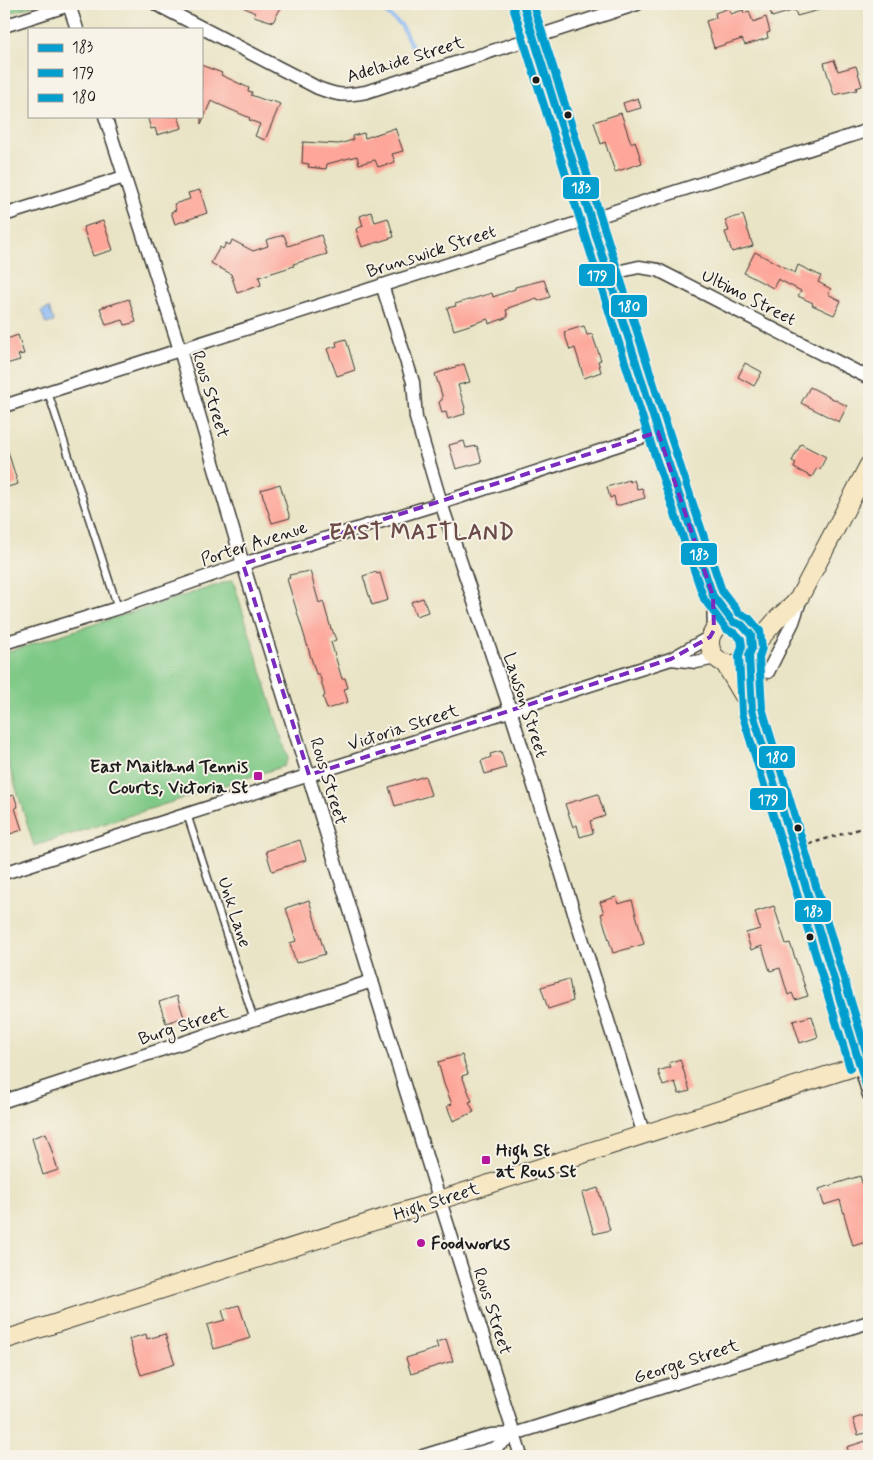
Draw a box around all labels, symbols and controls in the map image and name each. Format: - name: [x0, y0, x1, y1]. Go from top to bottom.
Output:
- legend: [28, 28, 202, 118]
- street label: Adelaide Street: [344, 31, 467, 89]
- text: 183: [72, 38, 93, 58]
- text: 179: [72, 64, 94, 84]
- unlabelled marker: [531, 75, 541, 85]
- text: 180: [72, 88, 96, 108]
- unlabelled marker: [563, 110, 573, 120]
- line badge: 183: [562, 176, 600, 200]
- text: 183: [571, 179, 591, 197]
- street label: Brunswick Street: [364, 220, 499, 284]
- line badge: 179: [578, 263, 616, 287]
- street label: Ultimo Street: [697, 264, 800, 332]
- text: 179: [587, 267, 607, 285]
- line badge: 180: [610, 294, 648, 318]
- text: 180: [618, 298, 640, 316]
- street label: Rous Street: [185, 348, 235, 441]
- street label: Porter Avenue: [198, 515, 311, 573]
- district label: EAST MAITLAND: [329, 519, 515, 547]
- line badge: 183: [680, 542, 718, 566]
- text: 183: [689, 546, 709, 564]
- street label: Lawson Street: [497, 650, 553, 761]
- street label: Victoria Street: [345, 699, 462, 757]
- street label: Rous Street: [303, 735, 353, 828]
- line badge: 180: [758, 745, 796, 769]
- text: 180: [766, 749, 788, 767]
- place label: East Maitland Tennis Courts, Victoria St: [90, 755, 248, 800]
- marker: East Maitland Tennis Courts, Victoria St: [252, 770, 264, 782]
- line badge: 179: [749, 787, 787, 811]
- text: 179: [758, 791, 778, 809]
- unlabelled marker: [793, 823, 803, 833]
- street label: Unk Lane: [211, 874, 257, 951]
- line badge: 183: [794, 899, 832, 923]
- text: 183: [803, 903, 823, 921]
- unlabelled marker: [805, 932, 815, 942]
- street label: Burg Street: [135, 1000, 232, 1053]
- place label: High St at Rous St: [496, 1139, 577, 1184]
- marker: High St at Rous St: [480, 1154, 492, 1166]
- street label: High Street: [390, 1177, 483, 1229]
- place label: Foodworks: [431, 1232, 510, 1256]
- marker: Foodworks: [415, 1237, 427, 1249]
- street label: Rous Street: [467, 1265, 517, 1358]
- street label: George Street: [631, 1334, 743, 1391]

